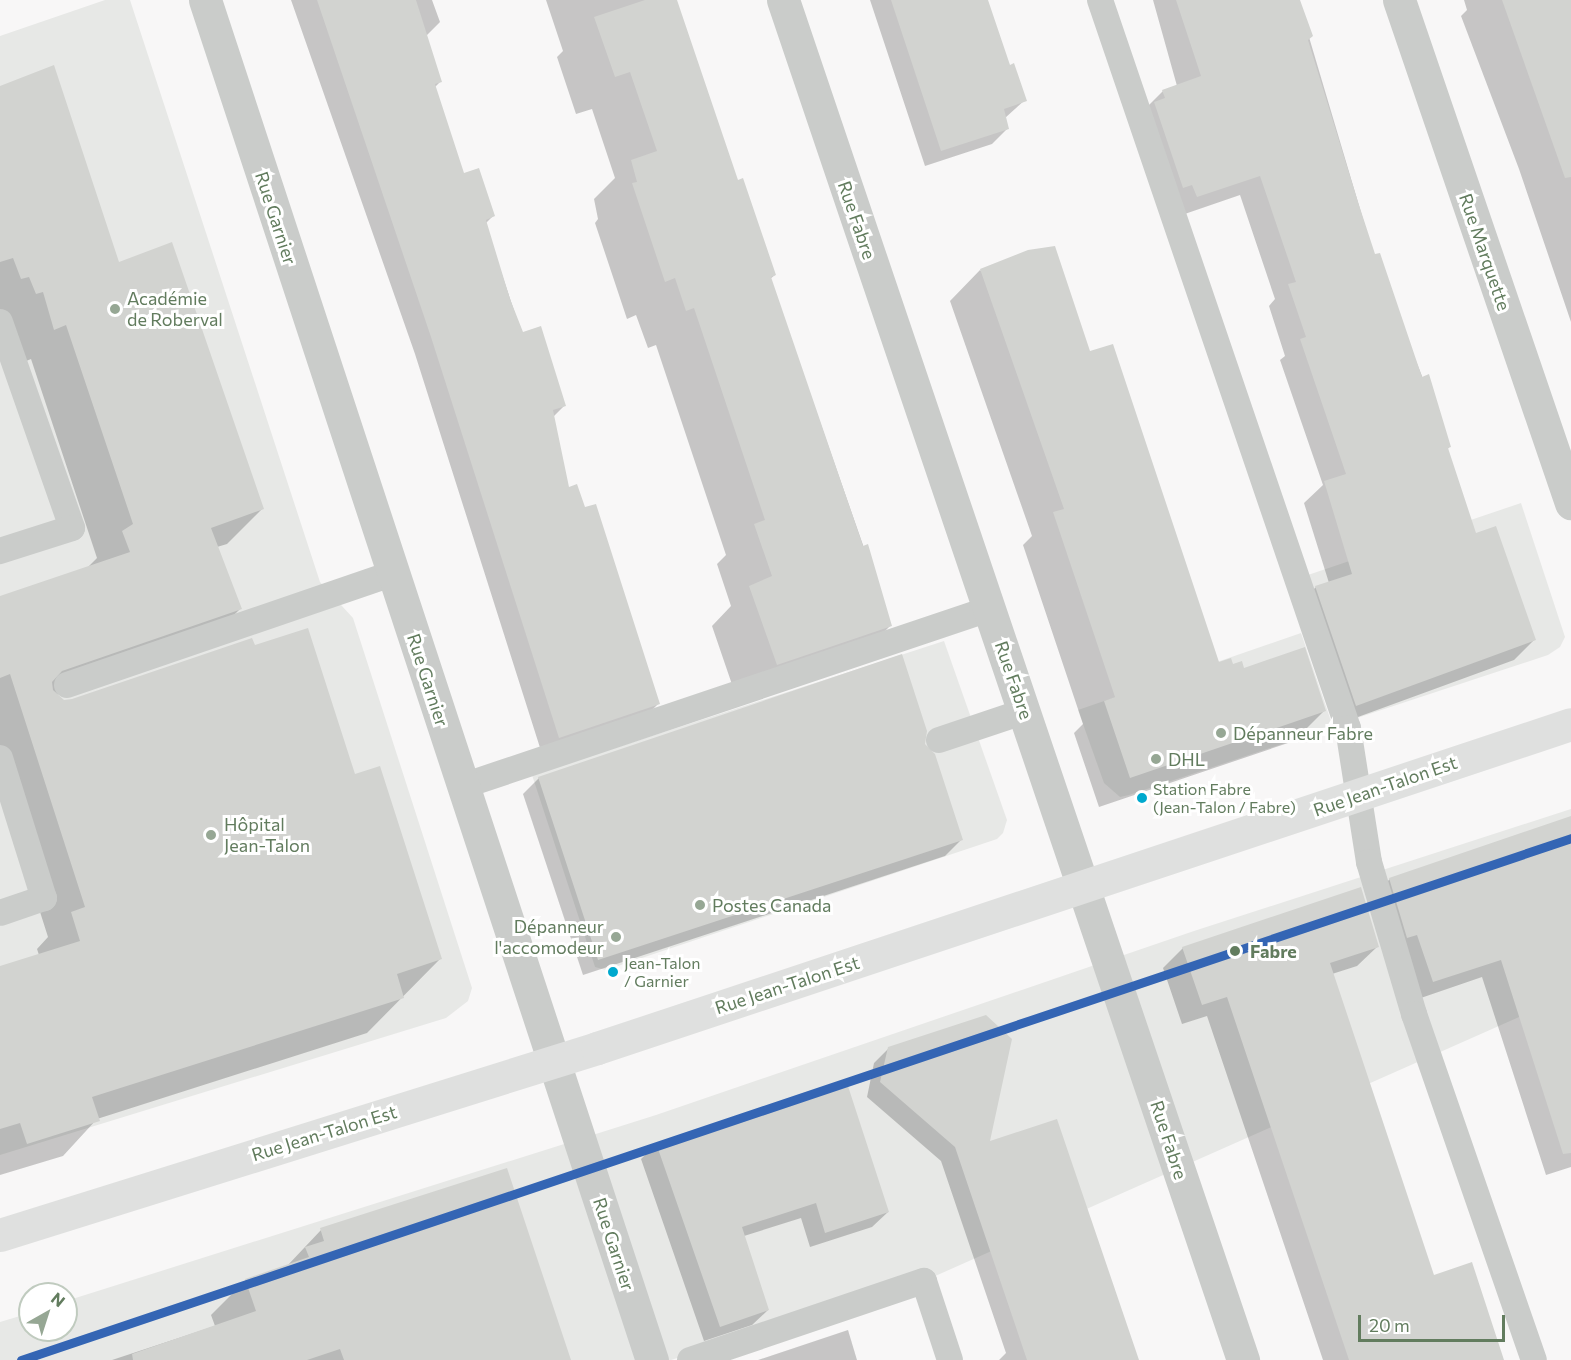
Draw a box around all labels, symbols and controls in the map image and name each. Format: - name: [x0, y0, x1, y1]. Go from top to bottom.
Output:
- street label: Rue Garnier: [251, 169, 301, 267]
- street label: Rue Fabre: [834, 178, 880, 262]
- street label: Rue Marquette: [1455, 191, 1515, 313]
- place label: Académie de Roberval: [127, 288, 223, 330]
- marker: Académie de Roberval: [108, 302, 122, 316]
- street label: Rue Garnier: [403, 631, 453, 729]
- street label: Rue Fabre: [991, 638, 1037, 722]
- place label: Dépanneur Fabre: [1233, 722, 1373, 744]
- marker: Dépanneur Fabre: [1214, 726, 1228, 740]
- place label: DHL: [1168, 748, 1205, 770]
- street label: Rue Jean-Talon Est: [1310, 751, 1460, 821]
- marker: DHL: [1149, 752, 1163, 766]
- place label: Station Fabre (Jean-Talon / Fabre): [1153, 779, 1296, 817]
- marker: Station Fabre (Jean-Talon / Fabre): [1136, 792, 1148, 804]
- place label: Hôpital Jean-Talon: [224, 814, 310, 856]
- marker: Hôpital Jean-Talon: [202, 826, 220, 844]
- place label: Postes Canada: [712, 894, 831, 916]
- marker: Postes Canada: [693, 898, 707, 912]
- place label: Dépanneur l'accomodeur: [494, 916, 604, 958]
- marker: Dépanneur l'accomodeur: [609, 930, 623, 944]
- place label: Fabre: [1250, 940, 1297, 962]
- marker: Fabre: [1225, 941, 1245, 961]
- street label: Rue Jean-Talon Est: [712, 951, 862, 1019]
- place label: Jean-Talon / Garnier: [624, 953, 701, 991]
- marker: Jean-Talon / Garnier: [607, 966, 619, 978]
- street label: Rue Fabre: [1146, 1098, 1192, 1182]
- street label: Rue Jean-Talon Est: [249, 1101, 399, 1165]
- street label: Rue Garnier: [589, 1195, 639, 1293]
- north arrow: [18, 1282, 78, 1342]
- text: N: [48, 1288, 69, 1310]
- scale bar: [1361, 1303, 1508, 1341]
- text: 20 m: [1369, 1314, 1410, 1336]

